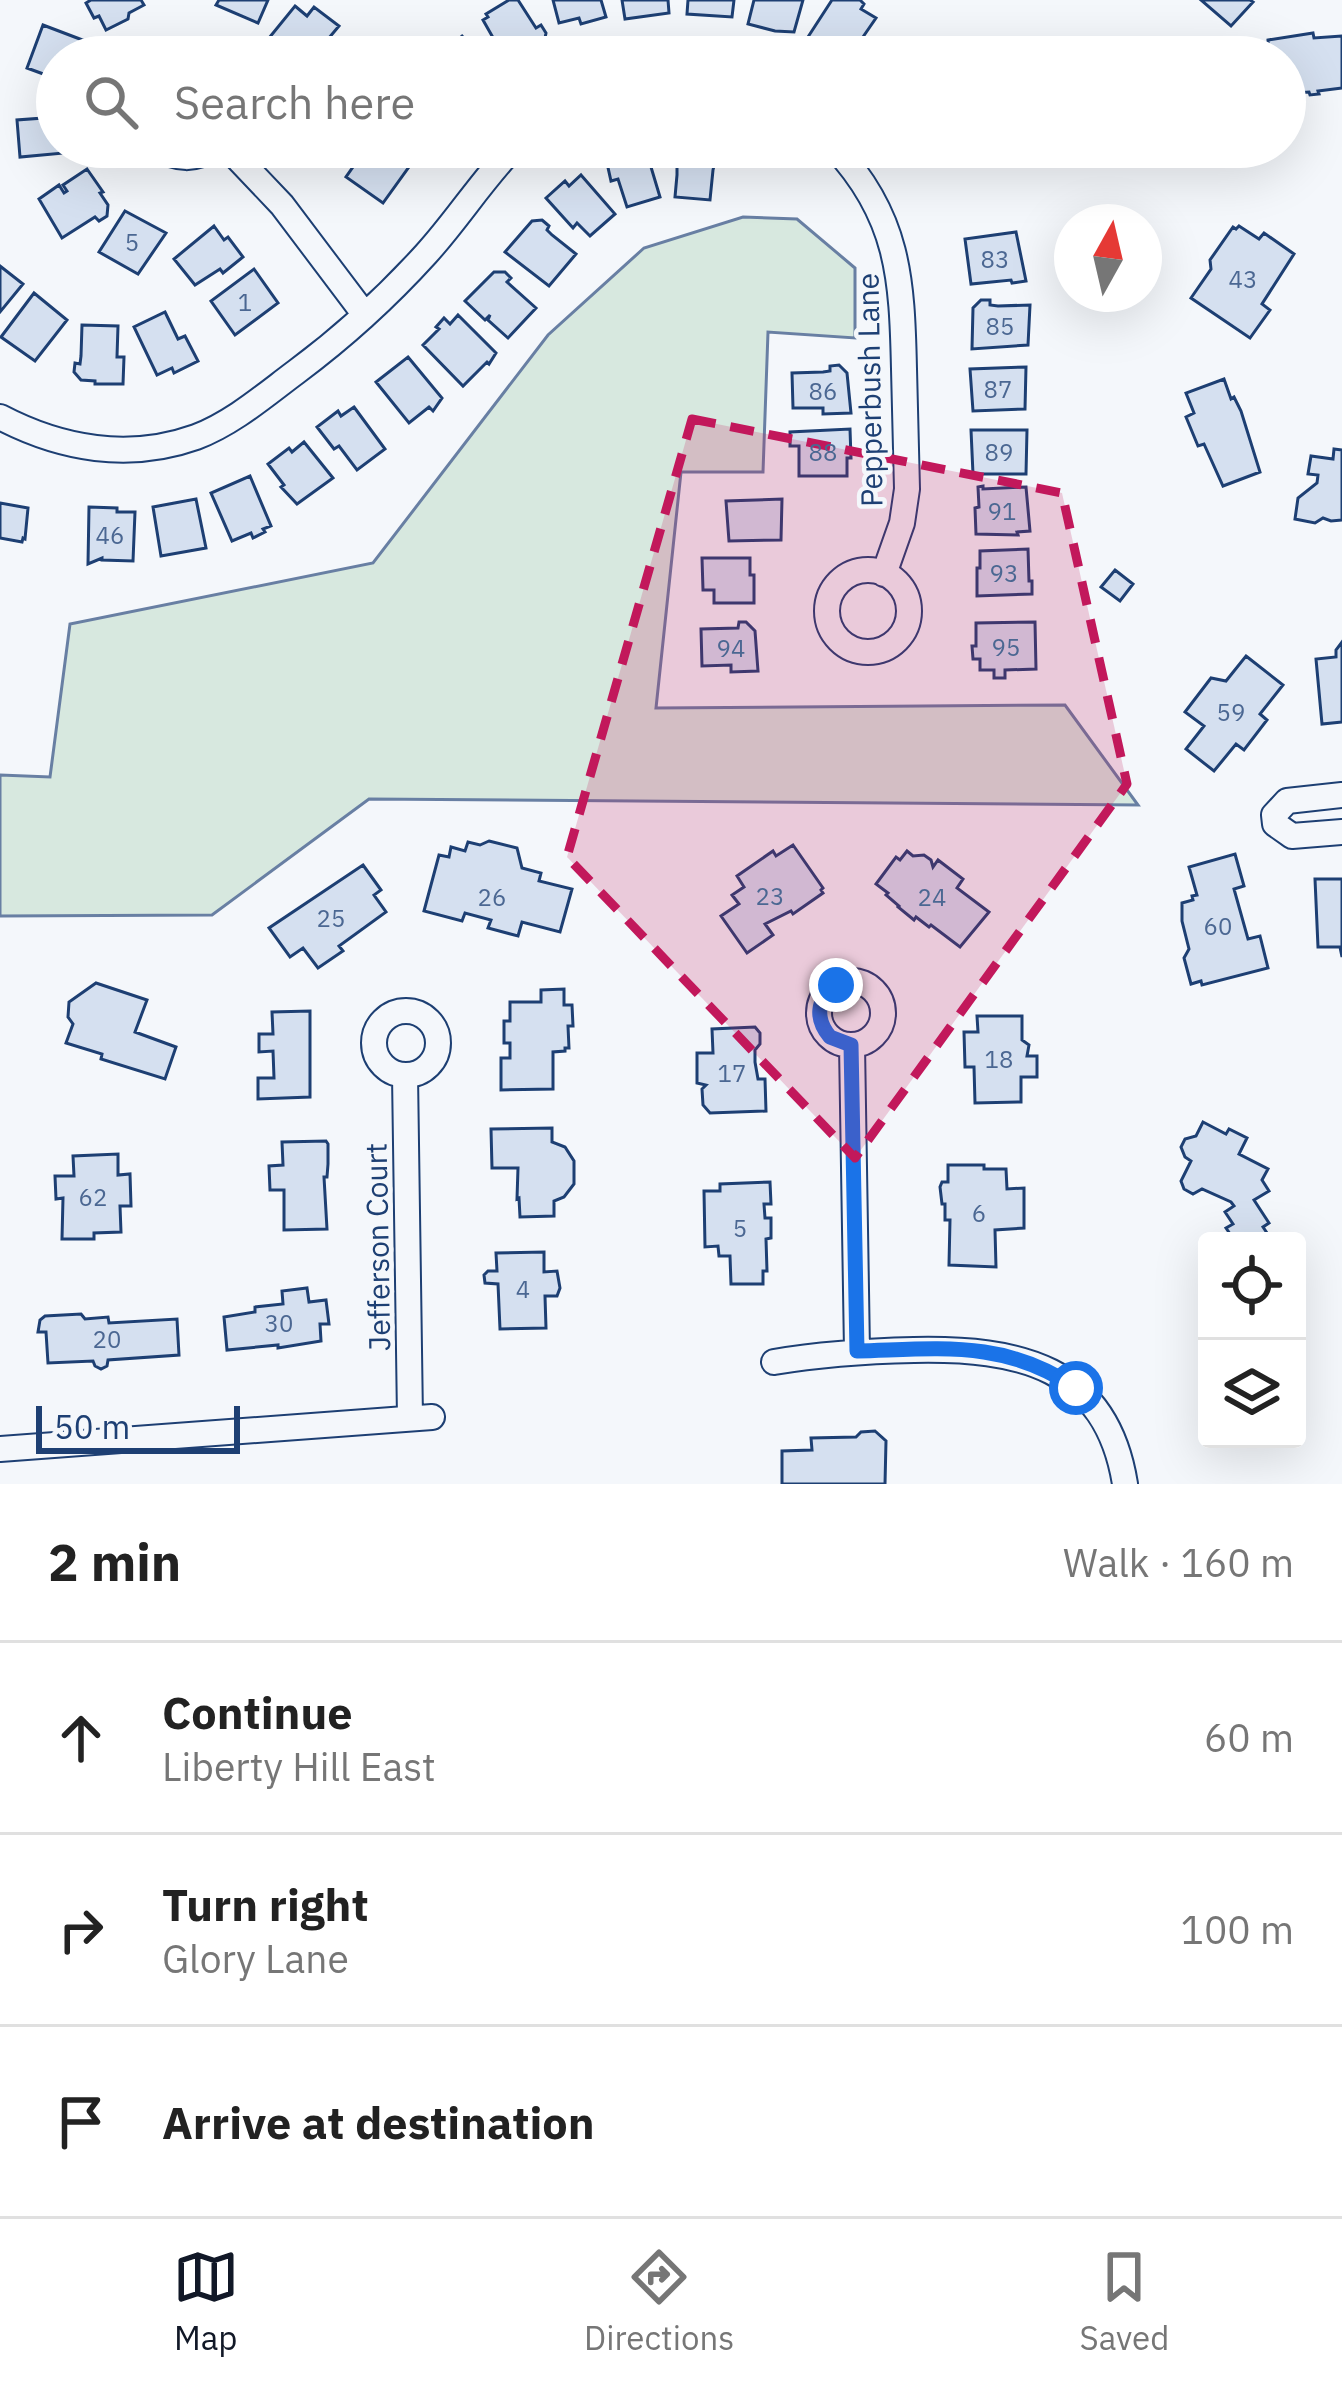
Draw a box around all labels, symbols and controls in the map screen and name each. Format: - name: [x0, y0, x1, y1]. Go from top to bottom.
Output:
- search box: [36, 36, 1306, 168]
- icon: search: [78, 69, 144, 135]
- text: Search here: [174, 73, 415, 131]
- north arrow: [1054, 204, 1162, 312]
- house number: 5: [125, 226, 139, 258]
- house number: 83: [981, 243, 1009, 275]
- house number: 43: [1229, 263, 1257, 295]
- street label: Pepperbush Lane: [847, 273, 891, 507]
- house number: 1: [238, 286, 252, 318]
- house number: 85: [986, 310, 1014, 342]
- house number: 87: [984, 373, 1012, 405]
- house number: 86: [809, 375, 837, 407]
- house number: 88: [809, 436, 837, 468]
- house number: 89: [985, 436, 1013, 468]
- house number: 91: [988, 495, 1016, 527]
- house number: 46: [96, 519, 124, 551]
- house number: 93: [990, 557, 1018, 589]
- house number: 95: [992, 631, 1020, 663]
- house number: 94: [717, 632, 745, 664]
- house number: 59: [1217, 696, 1245, 728]
- house number: 23: [756, 880, 784, 912]
- house number: 26: [478, 881, 506, 913]
- house number: 24: [918, 881, 946, 913]
- house number: 25: [317, 902, 345, 934]
- house number: 60: [1204, 910, 1232, 942]
- route end: [809, 958, 863, 1012]
- house number: 18: [985, 1043, 1013, 1075]
- house number: 17: [718, 1057, 746, 1089]
- street label: Jefferson Court: [356, 1143, 398, 1351]
- house number: 62: [79, 1181, 107, 1213]
- house number: 6: [972, 1197, 986, 1229]
- house number: 5: [733, 1212, 747, 1244]
- map controls: [1198, 1232, 1306, 1448]
- button: locate: [1198, 1232, 1306, 1340]
- house number: 4: [516, 1273, 530, 1305]
- house number: 30: [265, 1307, 293, 1339]
- house number: 20: [93, 1323, 121, 1355]
- button: layers: [1198, 1340, 1306, 1448]
- route start: [1049, 1361, 1103, 1415]
- scale bar: [36, 1400, 240, 1453]
- text: 50 m: [54, 1405, 130, 1448]
- text: 2 min: [48, 1529, 181, 1595]
- text: Walk · 160 m: [1063, 1537, 1294, 1588]
- text: Continue: [162, 1683, 353, 1741]
- icon: ahead: [48, 1705, 114, 1771]
- text: 60 m: [1204, 1712, 1294, 1763]
- text: Liberty Hill East: [162, 1741, 436, 1792]
- text: Turn right: [162, 1875, 369, 1933]
- icon: right: [48, 1897, 114, 1963]
- text: 100 m: [1181, 1904, 1294, 1955]
- text: Glory Lane: [162, 1933, 349, 1984]
- icon: arrive: [48, 2089, 114, 2155]
- text: Arrive at destination: [162, 2093, 595, 2151]
- tab: Map: [173, 2244, 239, 2359]
- tab: Directions: [584, 2244, 734, 2359]
- tab: Saved: [1080, 2244, 1169, 2359]

